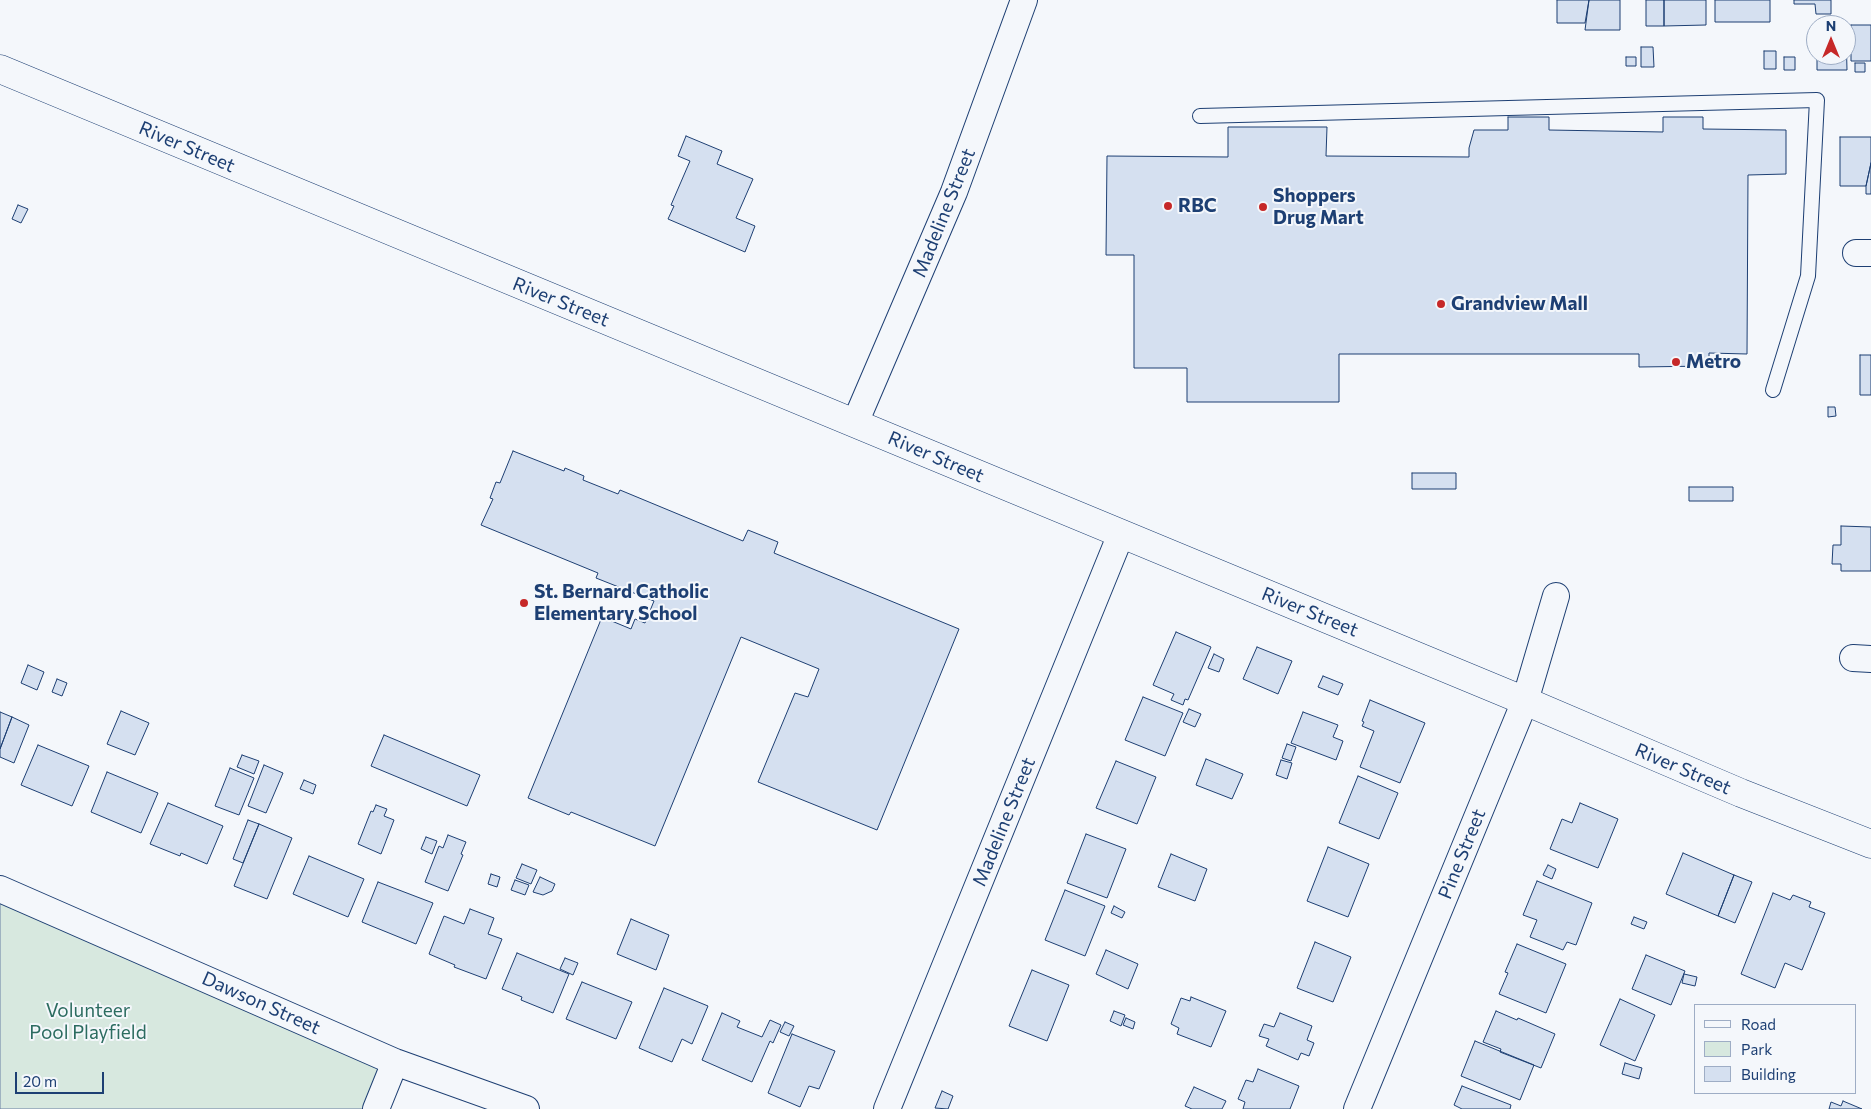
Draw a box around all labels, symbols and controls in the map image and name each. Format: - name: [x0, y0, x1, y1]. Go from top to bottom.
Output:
- north arrow: [1806, 15, 1856, 65]
- text: N: [1826, 17, 1836, 34]
- street label: River Street: [136, 117, 238, 177]
- street label: Madeline Street: [908, 145, 980, 281]
- place label: Shoppers Drug Mart: [1273, 185, 1364, 229]
- place label: RBC: [1178, 195, 1217, 217]
- marker: RBC: [1162, 200, 1174, 212]
- marker: Shoppers Drug Mart: [1257, 201, 1269, 213]
- street label: River Street: [509, 272, 613, 332]
- place label: Grandview Mall: [1451, 293, 1588, 315]
- marker: Grandview Mall: [1435, 298, 1447, 310]
- place label: Metro: [1686, 351, 1741, 373]
- marker: Metro: [1670, 356, 1682, 368]
- street label: River Street: [885, 427, 987, 487]
- place label: St. Bernard Catholic Elementary School: [534, 581, 709, 625]
- street label: River Street: [1258, 582, 1362, 642]
- marker: St. Bernard Catholic Elementary School: [518, 597, 530, 609]
- street label: River Street: [1632, 739, 1734, 799]
- street label: Madeline Street: [968, 754, 1040, 890]
- street label: Pine Street: [1434, 806, 1490, 902]
- street label: Dawson Street: [198, 967, 324, 1039]
- park label: Volunteer Pool Playfield: [29, 1000, 147, 1044]
- legend: [1694, 1004, 1856, 1094]
- text: Road: [1741, 1015, 1776, 1033]
- text: Park: [1741, 1040, 1772, 1058]
- scale bar: [18, 1062, 106, 1094]
- text: Building: [1741, 1065, 1796, 1083]
- text: 20 m: [23, 1072, 57, 1090]

